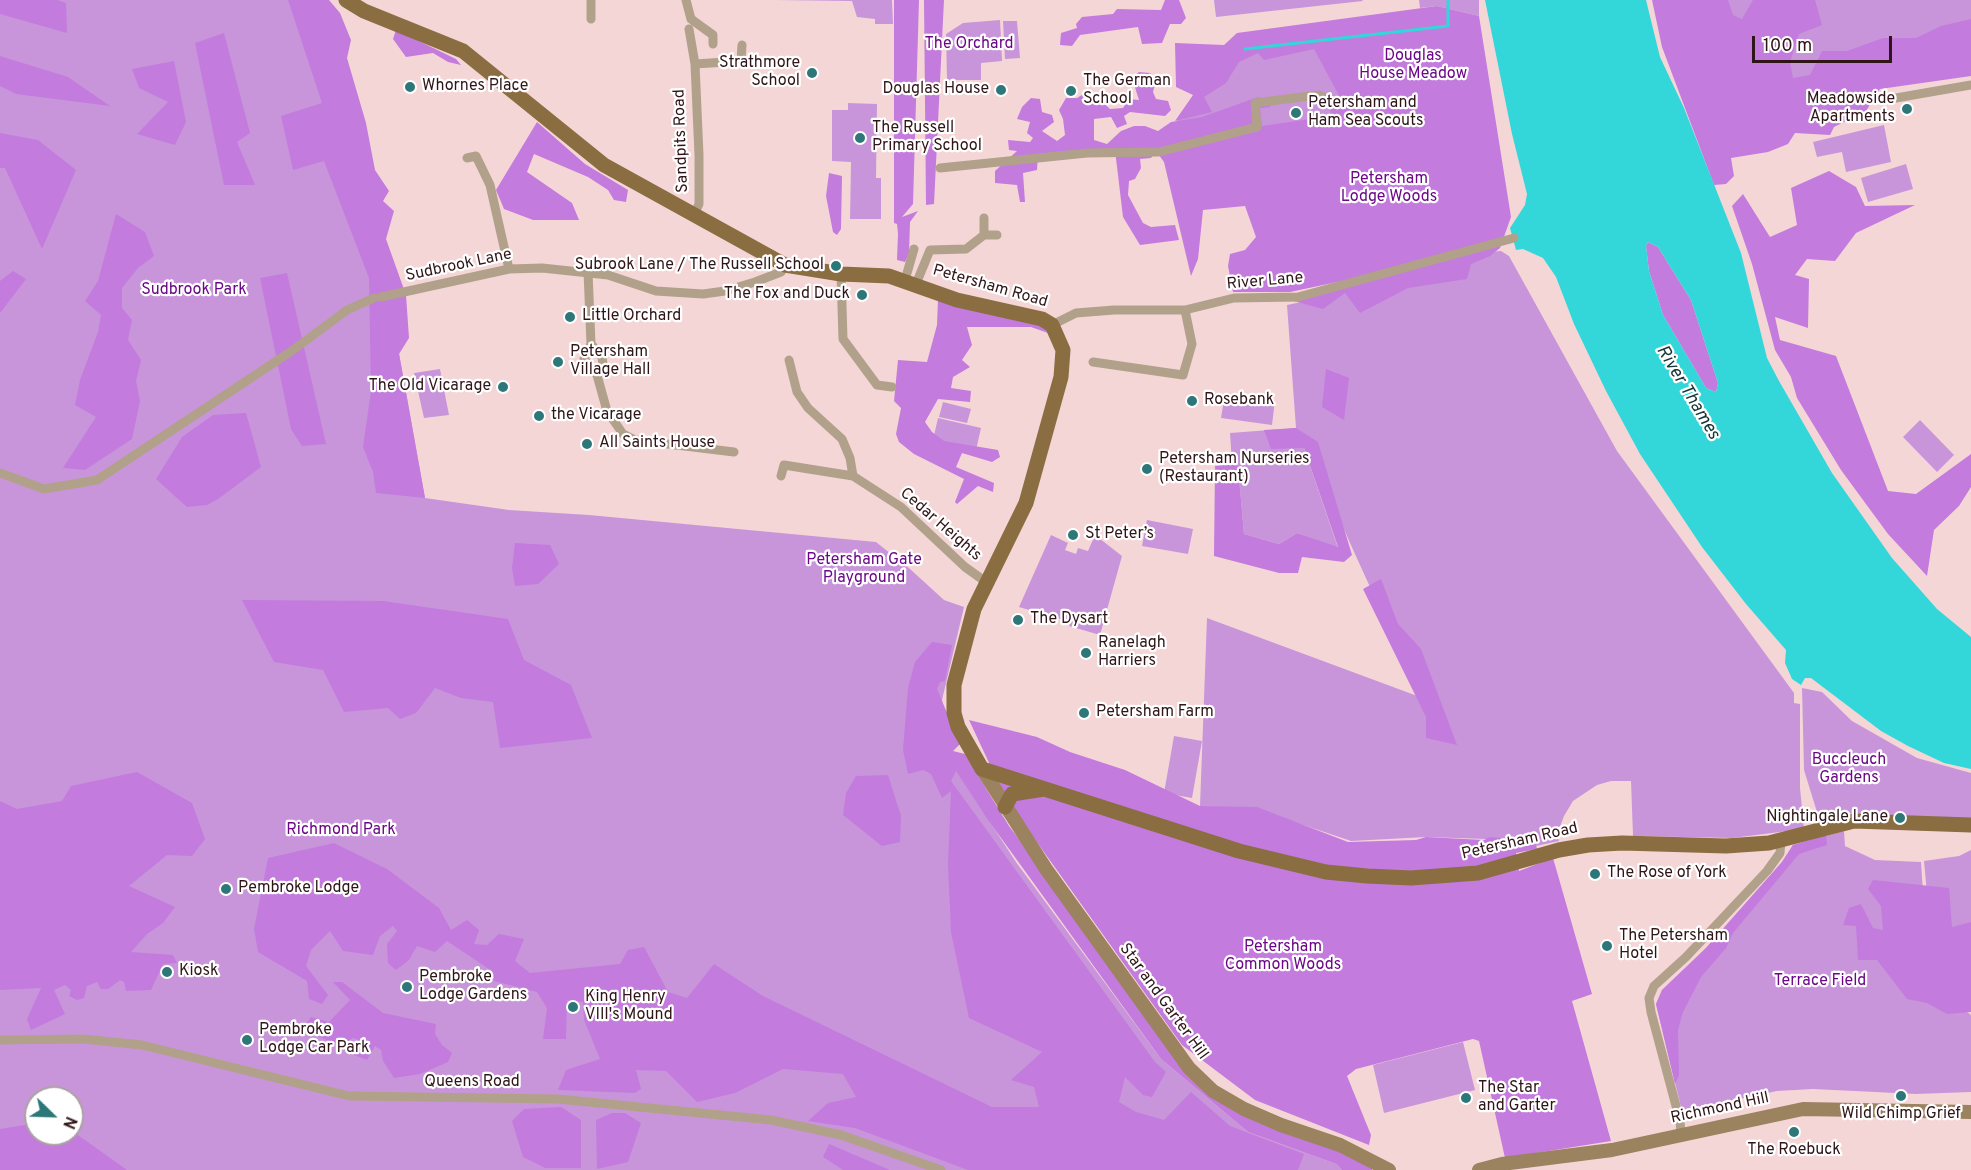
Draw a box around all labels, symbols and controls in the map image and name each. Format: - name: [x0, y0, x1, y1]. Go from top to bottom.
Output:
- scale bar: [1755, 24, 1894, 62]
- park label: The Orchard: [924, 35, 1014, 55]
- text: 100 m: [1763, 35, 1812, 58]
- park label: Douglas House Meadow: [1359, 47, 1467, 85]
- place label: Strathmore School: [719, 54, 800, 92]
- marker: Strathmore School: [805, 66, 819, 80]
- place label: The German School: [1083, 72, 1171, 110]
- place label: Whornes Place: [422, 77, 528, 97]
- marker: Whornes Place: [403, 80, 417, 94]
- place label: Douglas House: [882, 80, 989, 100]
- marker: Douglas House: [994, 83, 1008, 97]
- marker: The German School: [1064, 84, 1078, 98]
- street label: Sandpits Road: [671, 89, 693, 193]
- place label: Meadowside Apartments: [1807, 90, 1895, 128]
- place label: Petersham and Ham Sea Scouts: [1308, 94, 1423, 132]
- marker: Meadowside Apartments: [1900, 102, 1914, 116]
- marker: Petersham and Ham Sea Scouts: [1289, 106, 1303, 120]
- place label: The Russell Primary School: [872, 119, 982, 157]
- marker: The Russell Primary School: [853, 131, 867, 145]
- park label: Petersham Lodge Woods: [1341, 170, 1437, 208]
- street label: Sudbrook Lane: [404, 245, 514, 287]
- place label: Subrook Lane / The Russell School: [575, 256, 824, 276]
- marker: Subrook Lane / The Russell School: [829, 259, 843, 273]
- street label: Petersham Road: [930, 261, 1050, 313]
- street label: River Lane: [1226, 269, 1304, 295]
- park label: Sudbrook Park: [141, 281, 247, 301]
- place label: The Fox and Duck: [724, 285, 850, 305]
- marker: The Fox and Duck: [855, 288, 869, 302]
- place label: Little Orchard: [582, 307, 681, 327]
- marker: Little Orchard: [563, 310, 577, 324]
- water label: River Thames: [1650, 342, 1724, 444]
- place label: Petersham Village Hall: [570, 343, 650, 381]
- marker: Petersham Village Hall: [551, 355, 565, 369]
- place label: The Old Vicarage: [368, 377, 491, 397]
- marker: The Old Vicarage: [496, 380, 510, 394]
- place label: Rosebank: [1204, 391, 1274, 411]
- marker: Rosebank: [1185, 394, 1199, 408]
- place label: the Vicarage: [551, 406, 641, 426]
- marker: the Vicarage: [532, 409, 546, 423]
- place label: All Saints House: [599, 434, 715, 454]
- marker: All Saints House: [580, 437, 594, 451]
- place label: Petersham Nurseries (Restaurant): [1159, 450, 1310, 488]
- marker: Petersham Nurseries (Restaurant): [1140, 462, 1154, 476]
- street label: Cedar Heights: [895, 484, 985, 566]
- place label: St Peter’s: [1085, 525, 1154, 545]
- marker: St Peter’s: [1066, 528, 1080, 542]
- park label: Petersham Gate Playground: [806, 551, 922, 589]
- place label: The Dysart: [1030, 610, 1108, 630]
- marker: The Dysart: [1011, 613, 1025, 627]
- place label: Ranelagh Harriers: [1098, 634, 1166, 672]
- marker: Ranelagh Harriers: [1079, 646, 1093, 660]
- place label: Petersham Farm: [1096, 703, 1214, 723]
- marker: Petersham Farm: [1077, 706, 1091, 720]
- park label: Buccleuch Gardens: [1812, 751, 1886, 789]
- place label: Nightingale Lane: [1766, 808, 1888, 828]
- marker: Nightingale Lane: [1893, 811, 1907, 825]
- street label: Petersham Road: [1460, 819, 1580, 865]
- park label: Richmond Park: [286, 821, 396, 841]
- place label: The Rose of York: [1607, 864, 1727, 884]
- marker: The Rose of York: [1588, 867, 1602, 881]
- place label: Pembroke Lodge: [238, 879, 359, 899]
- marker: Pembroke Lodge: [219, 882, 233, 896]
- place label: The Petersham Hotel: [1619, 927, 1728, 965]
- park label: Petersham Common Woods: [1225, 938, 1341, 976]
- marker: The Petersham Hotel: [1600, 939, 1614, 953]
- street label: Star and Garter Hill: [1114, 940, 1212, 1064]
- place label: Kiosk: [179, 962, 218, 982]
- marker: Kiosk: [160, 965, 174, 979]
- place label: Pembroke Lodge Gardens: [419, 968, 527, 1006]
- park label: Terrace Field: [1774, 972, 1866, 992]
- marker: Pembroke Lodge Gardens: [400, 980, 414, 994]
- place label: King Henry VIII's Mound: [585, 988, 673, 1026]
- marker: King Henry VIII's Mound: [566, 1000, 580, 1014]
- place label: Pembroke Lodge Car Park: [259, 1021, 369, 1059]
- marker: Pembroke Lodge Car Park: [240, 1033, 254, 1047]
- street label: Queens Road: [424, 1073, 520, 1093]
- place label: The Star and Garter: [1478, 1079, 1556, 1117]
- north arrow: [24, 1086, 84, 1146]
- street label: Richmond Hill: [1669, 1089, 1771, 1129]
- marker: Wild Chimp Grief: [1894, 1089, 1908, 1103]
- marker: The Star and Garter: [1459, 1091, 1473, 1105]
- place label: Wild Chimp Grief: [1841, 1105, 1961, 1125]
- text: N: [57, 1113, 80, 1131]
- marker: The Roebuck: [1787, 1125, 1801, 1139]
- place label: The Roebuck: [1747, 1141, 1841, 1161]

